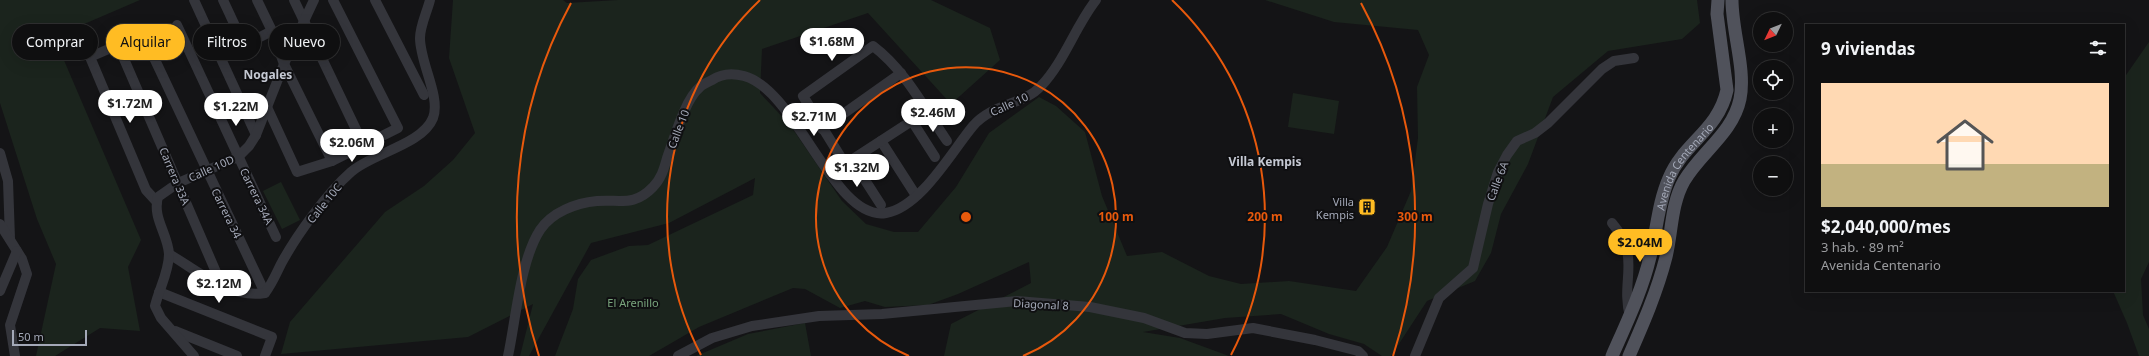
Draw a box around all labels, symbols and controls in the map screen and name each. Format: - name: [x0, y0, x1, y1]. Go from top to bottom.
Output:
- north arrow: [1753, 12, 1793, 52]
- map controls: [1753, 12, 1793, 196]
- chip: Comprar: [12, 24, 98, 60]
- chip: Alquilar: [106, 24, 185, 60]
- chip: Filtros: [193, 24, 261, 60]
- chip: Nuevo: [269, 24, 340, 60]
- pin: $1.68M: [799, 28, 865, 62]
- text: $1.68M: [809, 32, 855, 50]
- text: 9 viviendas: [1821, 37, 1915, 60]
- icon: filters: [2087, 37, 2109, 59]
- button: locate: [1753, 60, 1793, 100]
- district label: Nogales: [244, 66, 292, 83]
- street label: Calle 10: [987, 89, 1031, 119]
- pin: $1.72M: [97, 90, 163, 124]
- pin: $1.22M: [203, 93, 269, 127]
- text: $1.72M: [107, 94, 153, 112]
- text: $1.22M: [213, 97, 259, 115]
- pin: $2.46M: [900, 99, 966, 133]
- pin: $2.71M: [781, 103, 847, 137]
- text: $2.46M: [910, 103, 956, 121]
- street label: Calle 10: [664, 107, 692, 151]
- text: $2.71M: [791, 107, 837, 125]
- button: +: [1753, 108, 1793, 148]
- icon: home: [1929, 109, 2001, 181]
- street label: Avenida Centenario: [1652, 119, 1716, 211]
- pin: $2.06M: [319, 129, 385, 163]
- text: $2.06M: [329, 133, 375, 151]
- street label: Carrera 33A: [156, 145, 194, 208]
- street label: Calle 10D: [186, 151, 236, 185]
- district label: Villa Kempis: [1229, 153, 1301, 170]
- pin: $1.32M: [824, 154, 890, 188]
- button: −: [1753, 156, 1793, 196]
- text: $1.32M: [834, 158, 880, 176]
- street label: Calle 6A: [1483, 158, 1512, 203]
- street label: Carrera 34A: [237, 165, 278, 228]
- street label: Calle 10C: [303, 180, 345, 226]
- street label: Carrera 34: [208, 185, 246, 241]
- place label: Villa Kempis: [1316, 194, 1354, 222]
- building icon: Villa Kempis: [1357, 197, 1377, 217]
- text: 100 m: [1098, 208, 1134, 225]
- text: 200 m: [1247, 208, 1283, 225]
- text: 300 m: [1397, 208, 1433, 225]
- centre of rings: [959, 210, 973, 224]
- text: $2,040,000/mes: [1821, 215, 1951, 238]
- pin: $2.04M: [1607, 229, 1673, 263]
- text: $2.04M: [1617, 233, 1663, 251]
- text: 3 hab. · 89 m²: [1821, 238, 1904, 256]
- text: Avenida Centenario: [1821, 256, 1941, 274]
- pin: $2.12M: [186, 270, 252, 304]
- text: $2.12M: [196, 274, 242, 292]
- park label: El Arenillo: [607, 295, 659, 310]
- street label: Diagonal 8: [1013, 295, 1069, 313]
- scale bar: [12, 328, 87, 347]
- text: 50 m: [18, 329, 44, 344]

